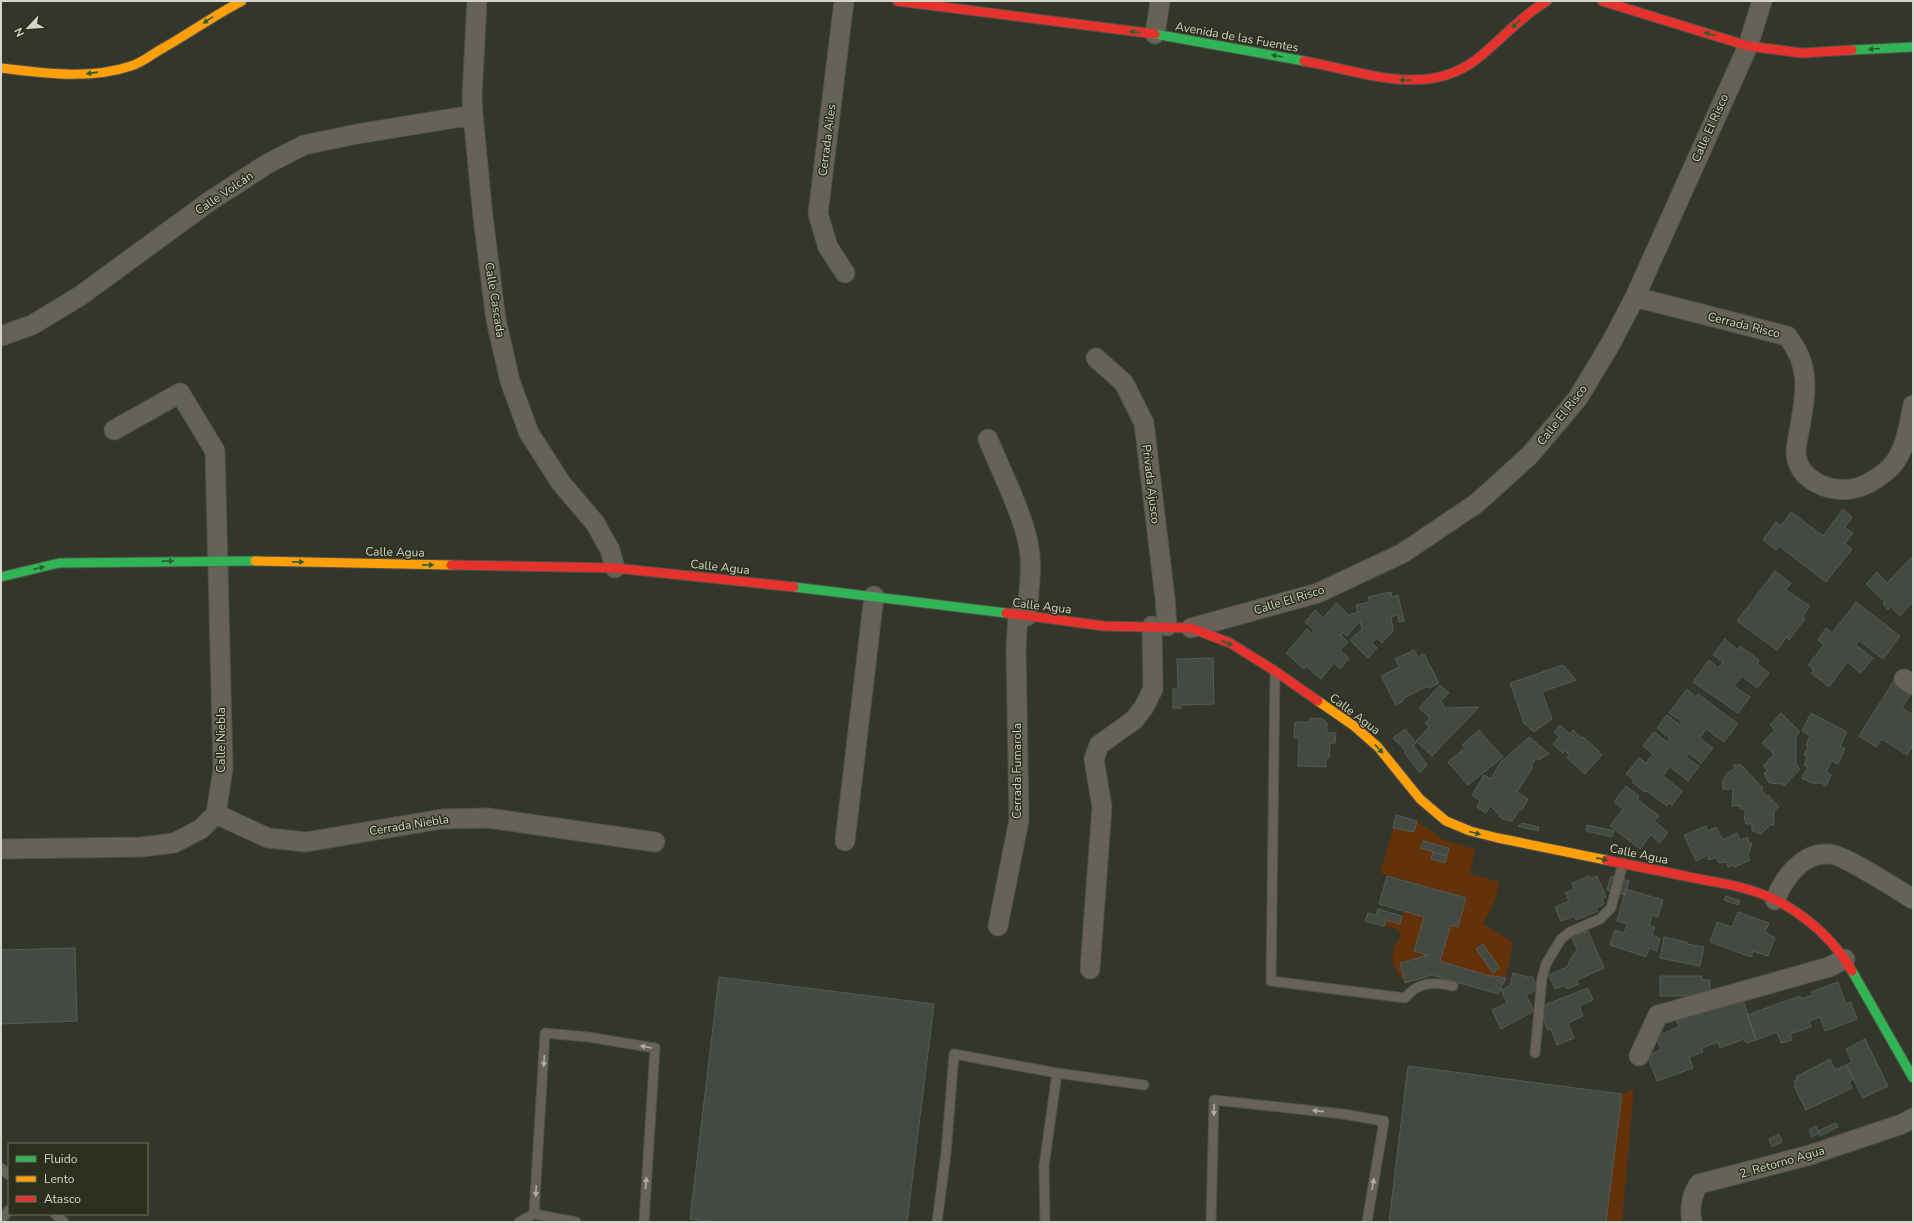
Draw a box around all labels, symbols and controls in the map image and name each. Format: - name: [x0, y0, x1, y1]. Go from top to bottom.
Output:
- north arrow: [8, 8, 48, 48]
- one-way arrow: [203, 16, 214, 24]
- street label: Avenida de las Fuentes: [1174, 18, 1300, 56]
- one-way arrow: [1511, 19, 1521, 28]
- text: N: [11, 25, 28, 39]
- one-way arrow: [1129, 28, 1141, 35]
- one-way arrow: [1704, 31, 1716, 37]
- one-way arrow: [1868, 45, 1880, 52]
- one-way arrow: [1271, 53, 1283, 59]
- one-way arrow: [86, 70, 98, 76]
- one-way arrow: [1398, 77, 1411, 83]
- street label: Calle El Risco: [1688, 91, 1732, 165]
- street label: Cerrada Ailes: [815, 103, 839, 177]
- street label: Calle Volcán: [192, 168, 256, 218]
- street label: Calle Cascada: [481, 261, 509, 339]
- street label: Cerrada Risco: [1706, 308, 1782, 342]
- street label: Calle El Risco: [1533, 381, 1591, 449]
- street label: Privada Ajusco: [1138, 444, 1164, 525]
- street label: Calle Agua: [365, 543, 425, 561]
- street label: Calle Agua: [690, 556, 750, 578]
- one-way arrow: [162, 558, 175, 564]
- one-way arrow: [292, 559, 305, 565]
- one-way arrow: [422, 562, 435, 568]
- one-way arrow: [33, 565, 45, 571]
- street label: Calle El Risco: [1252, 582, 1327, 618]
- street label: Calle Agua: [1011, 594, 1073, 618]
- one-way arrow: [1222, 640, 1233, 646]
- street label: Calle Agua: [1326, 690, 1384, 738]
- street label: Calle Niebla: [213, 707, 229, 773]
- street label: Cerrada Fumarola: [1009, 723, 1025, 819]
- one-way arrow: [1375, 744, 1384, 754]
- street label: Cerrada Niebla: [368, 811, 450, 839]
- one-way arrow: [1469, 830, 1481, 836]
- street label: Calle Agua: [1608, 840, 1670, 868]
- one-way arrow: [1596, 856, 1609, 862]
- one-way arrow: [640, 1044, 653, 1050]
- one-way arrow: [540, 1055, 547, 1067]
- one-way arrow: [1210, 1104, 1217, 1116]
- one-way arrow: [1312, 1108, 1324, 1114]
- street label: 2. Retorno Agua: [1738, 1142, 1826, 1182]
- legend: [8, 1143, 148, 1215]
- text: Fluido: [44, 1151, 78, 1167]
- text: Lento: [44, 1171, 75, 1187]
- one-way arrow: [643, 1177, 650, 1189]
- one-way arrow: [1371, 1177, 1377, 1190]
- one-way arrow: [532, 1185, 539, 1197]
- text: Atasco: [44, 1191, 81, 1207]

